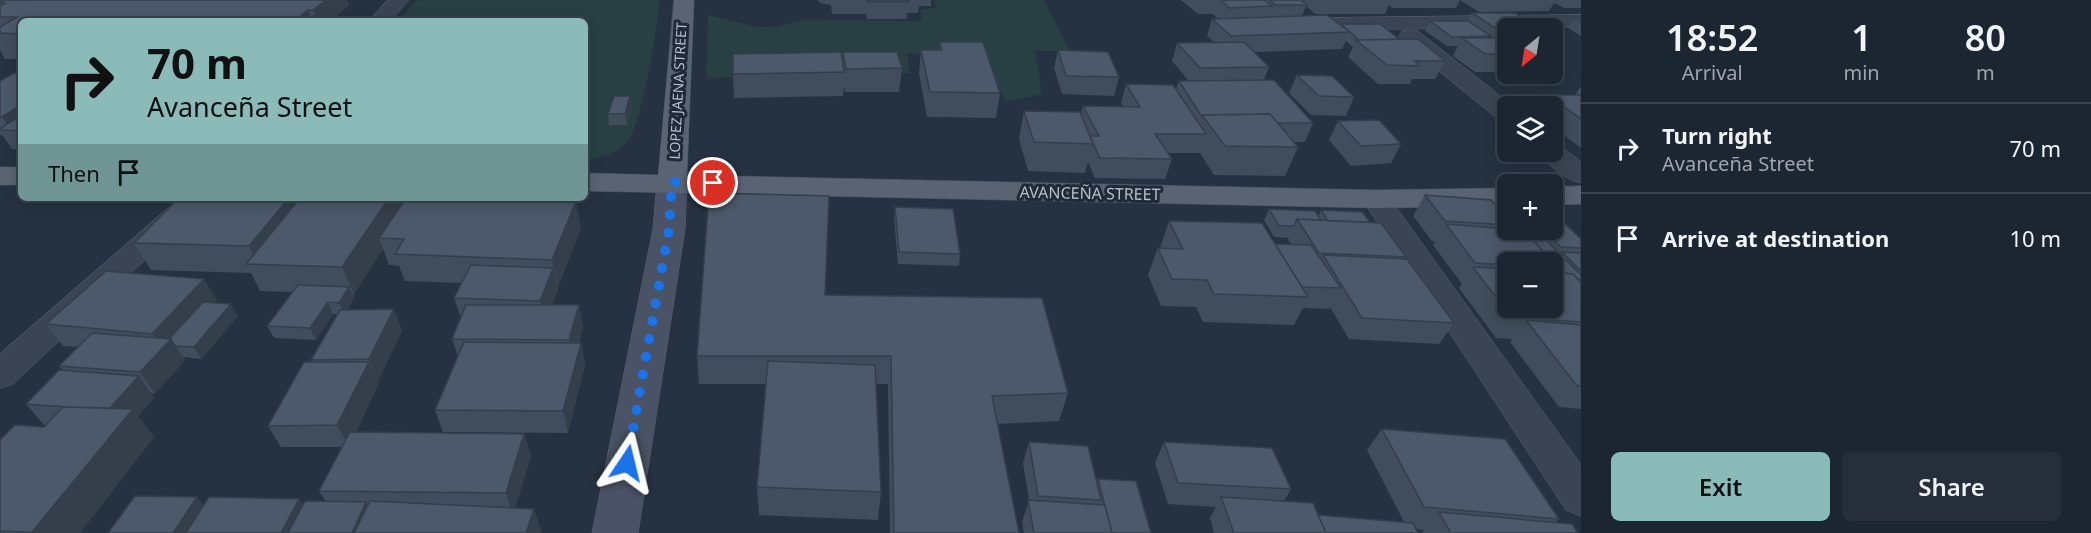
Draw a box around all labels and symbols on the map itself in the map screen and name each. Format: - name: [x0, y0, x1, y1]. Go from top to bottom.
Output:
- north arrow: [1497, 18, 1563, 84]
- street label: LOPEZ JAENA STREET: [664, 22, 691, 160]
- pin: [687, 157, 738, 208]
- street label: AVANCEÑA STREET: [1019, 181, 1161, 205]
- position arrow: [595, 431, 659, 495]

